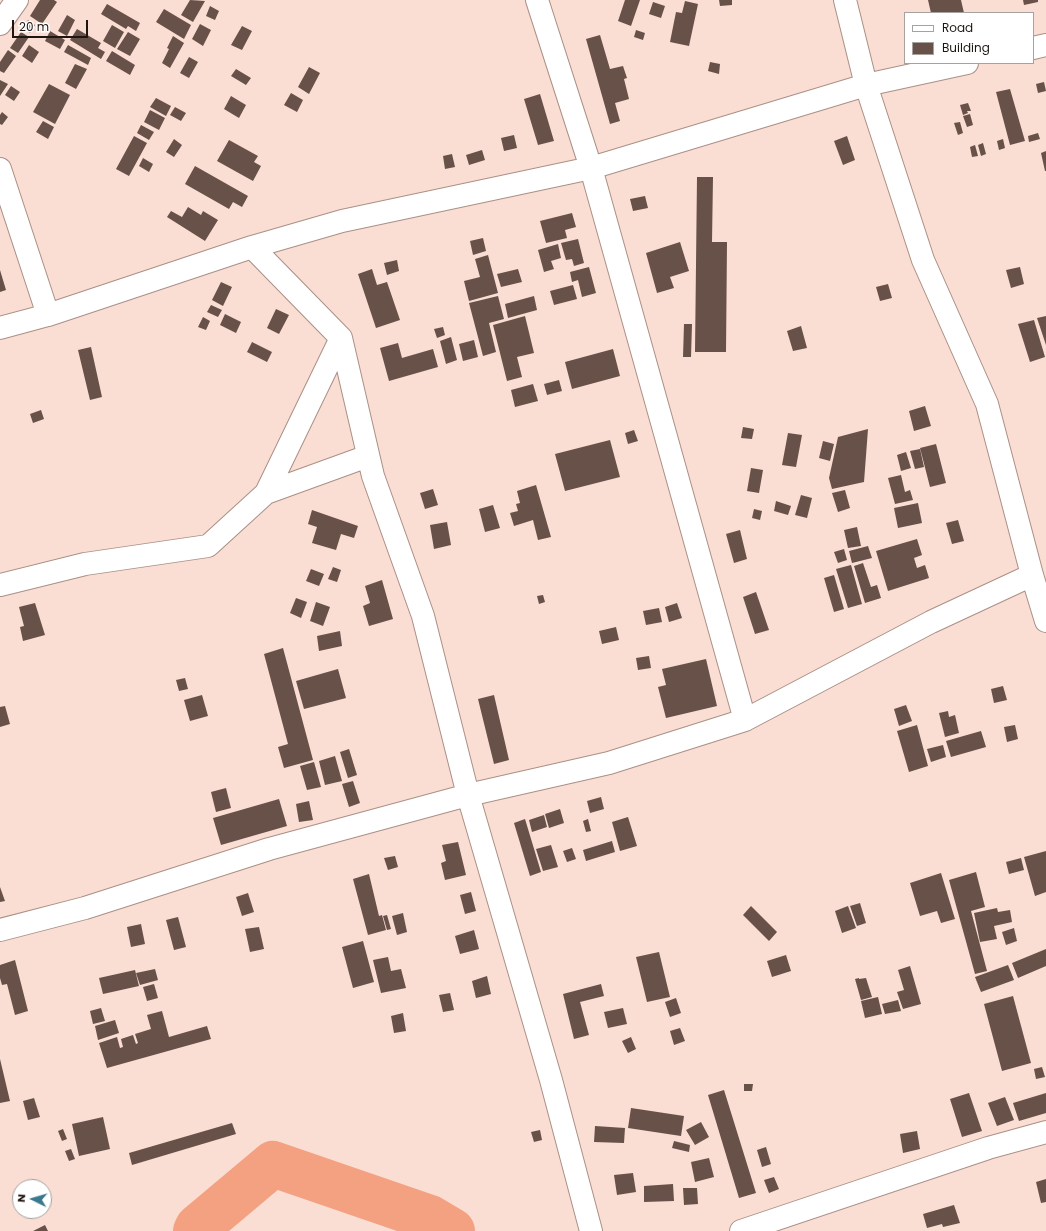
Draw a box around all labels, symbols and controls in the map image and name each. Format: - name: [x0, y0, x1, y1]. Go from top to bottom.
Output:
- scale bar: [14, 12, 90, 38]
- legend: [904, 12, 1034, 64]
- text: 20 m: [19, 18, 49, 35]
- text: Road: [942, 19, 973, 36]
- text: Building: [942, 39, 990, 56]
- north arrow: [12, 1179, 52, 1219]
- text: N: [13, 1193, 29, 1203]

